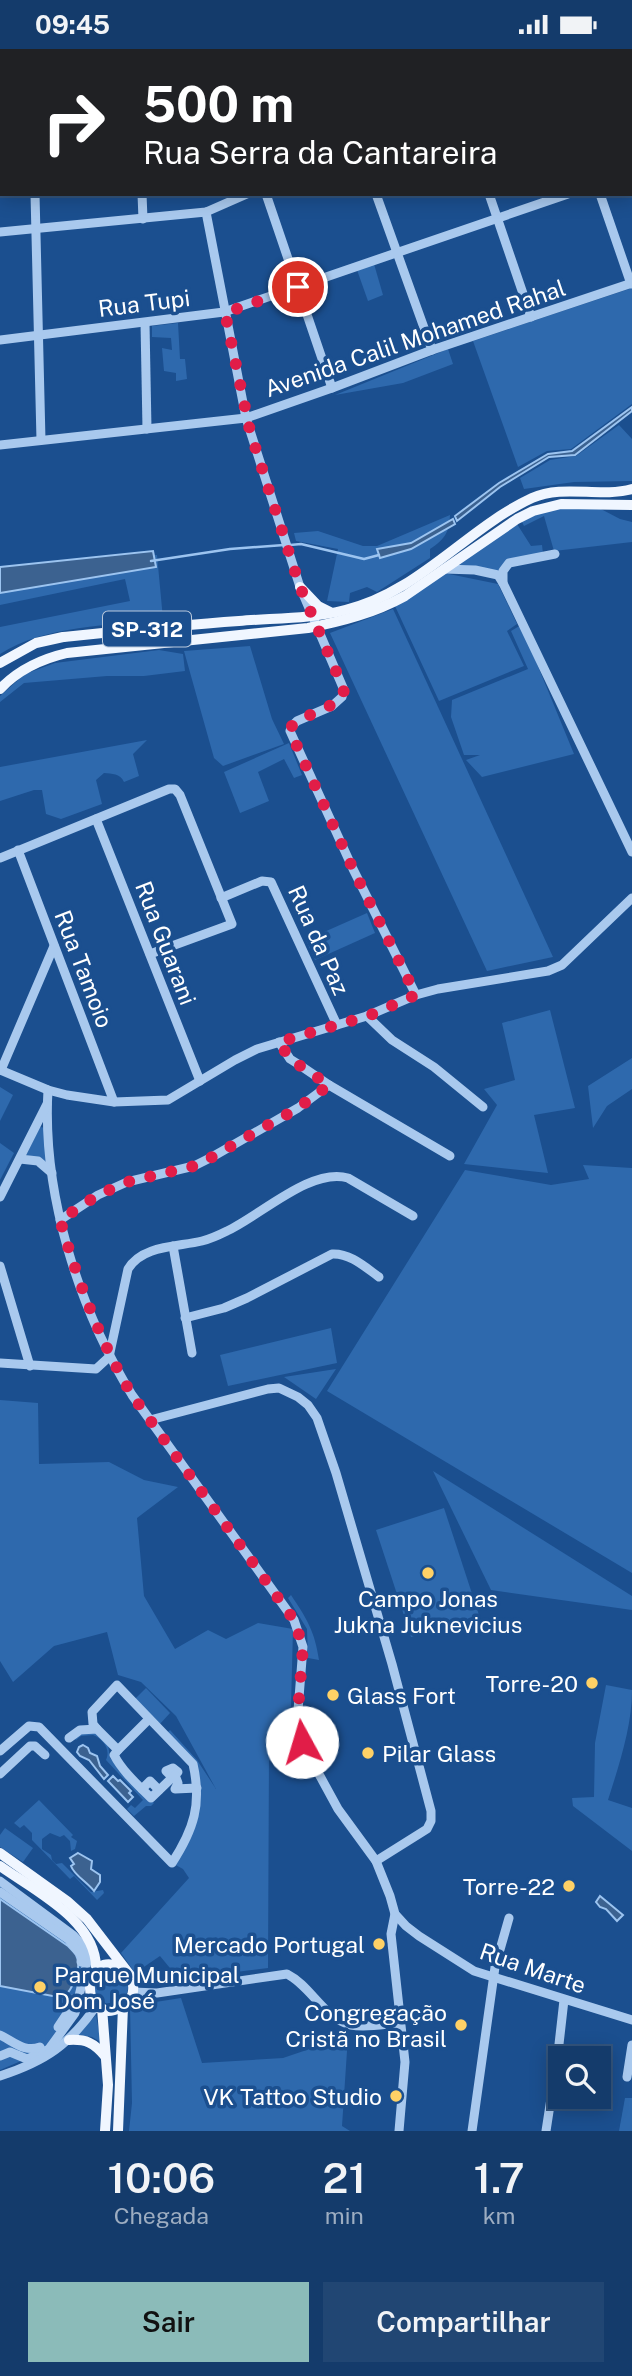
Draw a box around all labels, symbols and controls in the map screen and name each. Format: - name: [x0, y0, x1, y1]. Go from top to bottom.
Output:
- text: 09:45: [35, 9, 110, 40]
- text: 500 m: [143, 75, 294, 133]
- icon: right: [28, 77, 119, 168]
- text: Rua Serra da Cantareira: [143, 134, 498, 171]
- pin: [268, 257, 328, 317]
- icon: arrive: [279, 268, 317, 306]
- street label: Avenida Calil Mohamed Rahal: [261, 274, 569, 402]
- street label: Rua Tupi: [97, 284, 191, 322]
- road number: SP-312: [103, 611, 191, 647]
- street label: Rua Guarani: [130, 877, 202, 1009]
- street label: Rua da Paz: [283, 881, 355, 999]
- street label: Rua Tamoio: [49, 906, 119, 1032]
- marker: Campo Jonas Jukna Juknevicius: [420, 1565, 436, 1581]
- place label: Campo Jonas Jukna Juknevicius: [334, 1585, 522, 1638]
- place label: Torre-20: [485, 1670, 578, 1697]
- marker: Torre-20: [584, 1675, 600, 1691]
- place label: Glass Fort: [347, 1682, 456, 1709]
- marker: Glass Fort: [325, 1687, 341, 1703]
- position arrow: [265, 1705, 339, 1779]
- place label: Pilar Glass: [382, 1740, 496, 1767]
- marker: Pilar Glass: [360, 1745, 376, 1761]
- place label: Torre-22: [463, 1873, 555, 1900]
- marker: Torre-22: [561, 1878, 577, 1894]
- place label: Mercado Portugal: [174, 1931, 365, 1958]
- marker: Mercado Portugal: [371, 1936, 387, 1952]
- street label: Rua Marte: [476, 1937, 590, 1999]
- place label: Parque Municipal Dom José: [54, 1961, 240, 2014]
- marker: Parque Municipal Dom José: [32, 1979, 48, 1995]
- place label: Congregação Cristã no Brasil: [285, 1999, 447, 2052]
- marker: Congregação Cristã no Brasil: [453, 2017, 469, 2033]
- map controls: [548, 2046, 611, 2109]
- button: search: [548, 2046, 611, 2109]
- place label: VK Tattoo Studio: [203, 2083, 382, 2110]
- marker: VK Tattoo Studio: [388, 2088, 404, 2104]
- text: 10:06: [107, 2153, 215, 2202]
- text: 21: [323, 2153, 366, 2202]
- text: 1.7: [474, 2153, 525, 2202]
- text: Chegada: [114, 2202, 209, 2229]
- text: min: [325, 2202, 364, 2229]
- text: km: [483, 2202, 515, 2229]
- button: Sair: [28, 2282, 309, 2362]
- button: Compartilhar: [323, 2282, 604, 2362]

